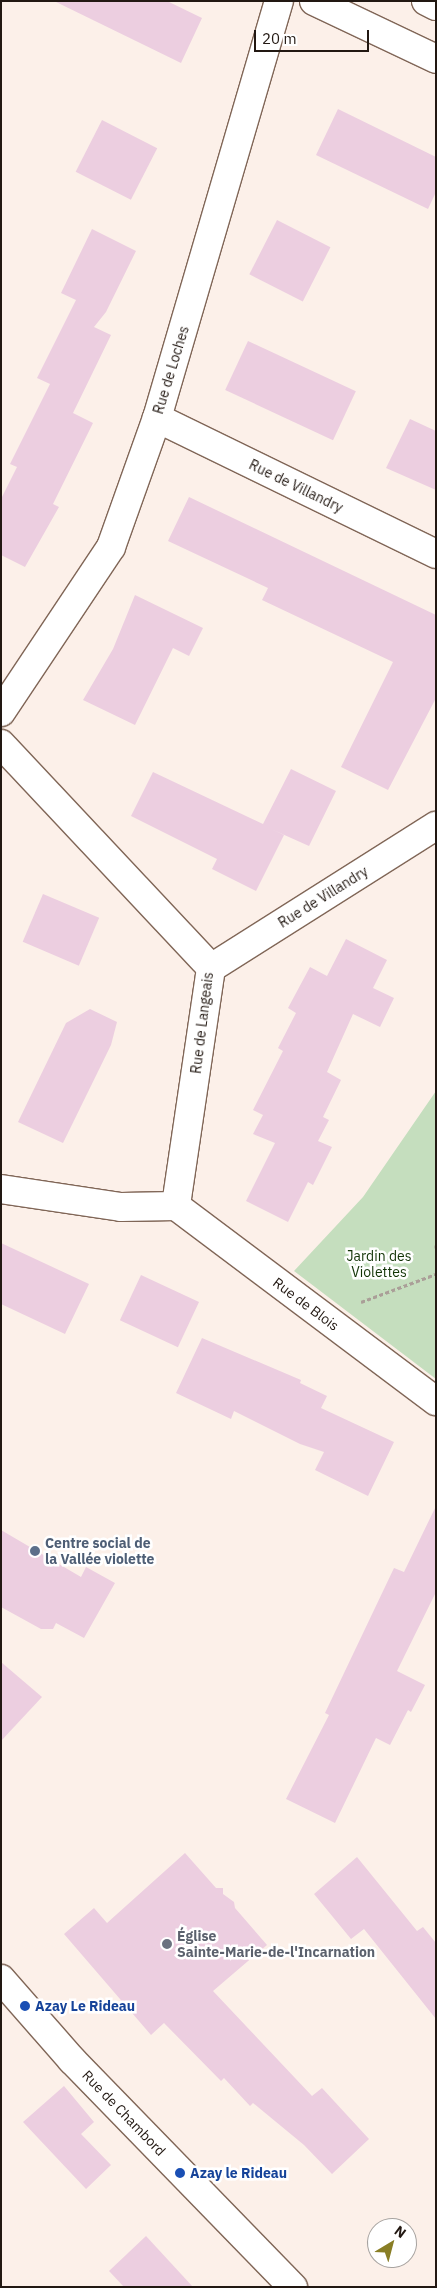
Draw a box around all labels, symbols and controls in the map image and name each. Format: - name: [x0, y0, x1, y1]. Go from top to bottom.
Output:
- scale bar: [257, 20, 372, 52]
- text: 20 m: [262, 29, 297, 48]
- street label: Rue de Loches: [150, 324, 192, 416]
- street label: Rue de Villandry: [246, 456, 346, 516]
- street label: Rue de Villandry: [275, 863, 371, 931]
- street label: Rue de Langeais: [187, 971, 217, 1075]
- park label: Jardin des Violettes: [346, 1248, 412, 1280]
- street label: Rue de Blois: [270, 1274, 342, 1334]
- place label: Centre social de la Vallée violette: [45, 1535, 154, 1568]
- marker: Centre social de la Vallée violette: [29, 1545, 41, 1557]
- place label: Église Sainte-Marie-de-l'Incarnation: [177, 1928, 375, 1960]
- marker: Église Sainte-Marie-de-l'Incarnation: [161, 1938, 173, 1950]
- place label: Azay Le Rideau: [35, 1998, 135, 2014]
- marker: Azay Le Rideau: [19, 2000, 31, 2012]
- street label: Rue de Chambord: [79, 2067, 169, 2159]
- place label: Azay le Rideau: [190, 2165, 287, 2181]
- marker: Azay le Rideau: [174, 2167, 186, 2179]
- north arrow: [367, 2218, 417, 2268]
- text: N: [391, 2222, 410, 2242]

